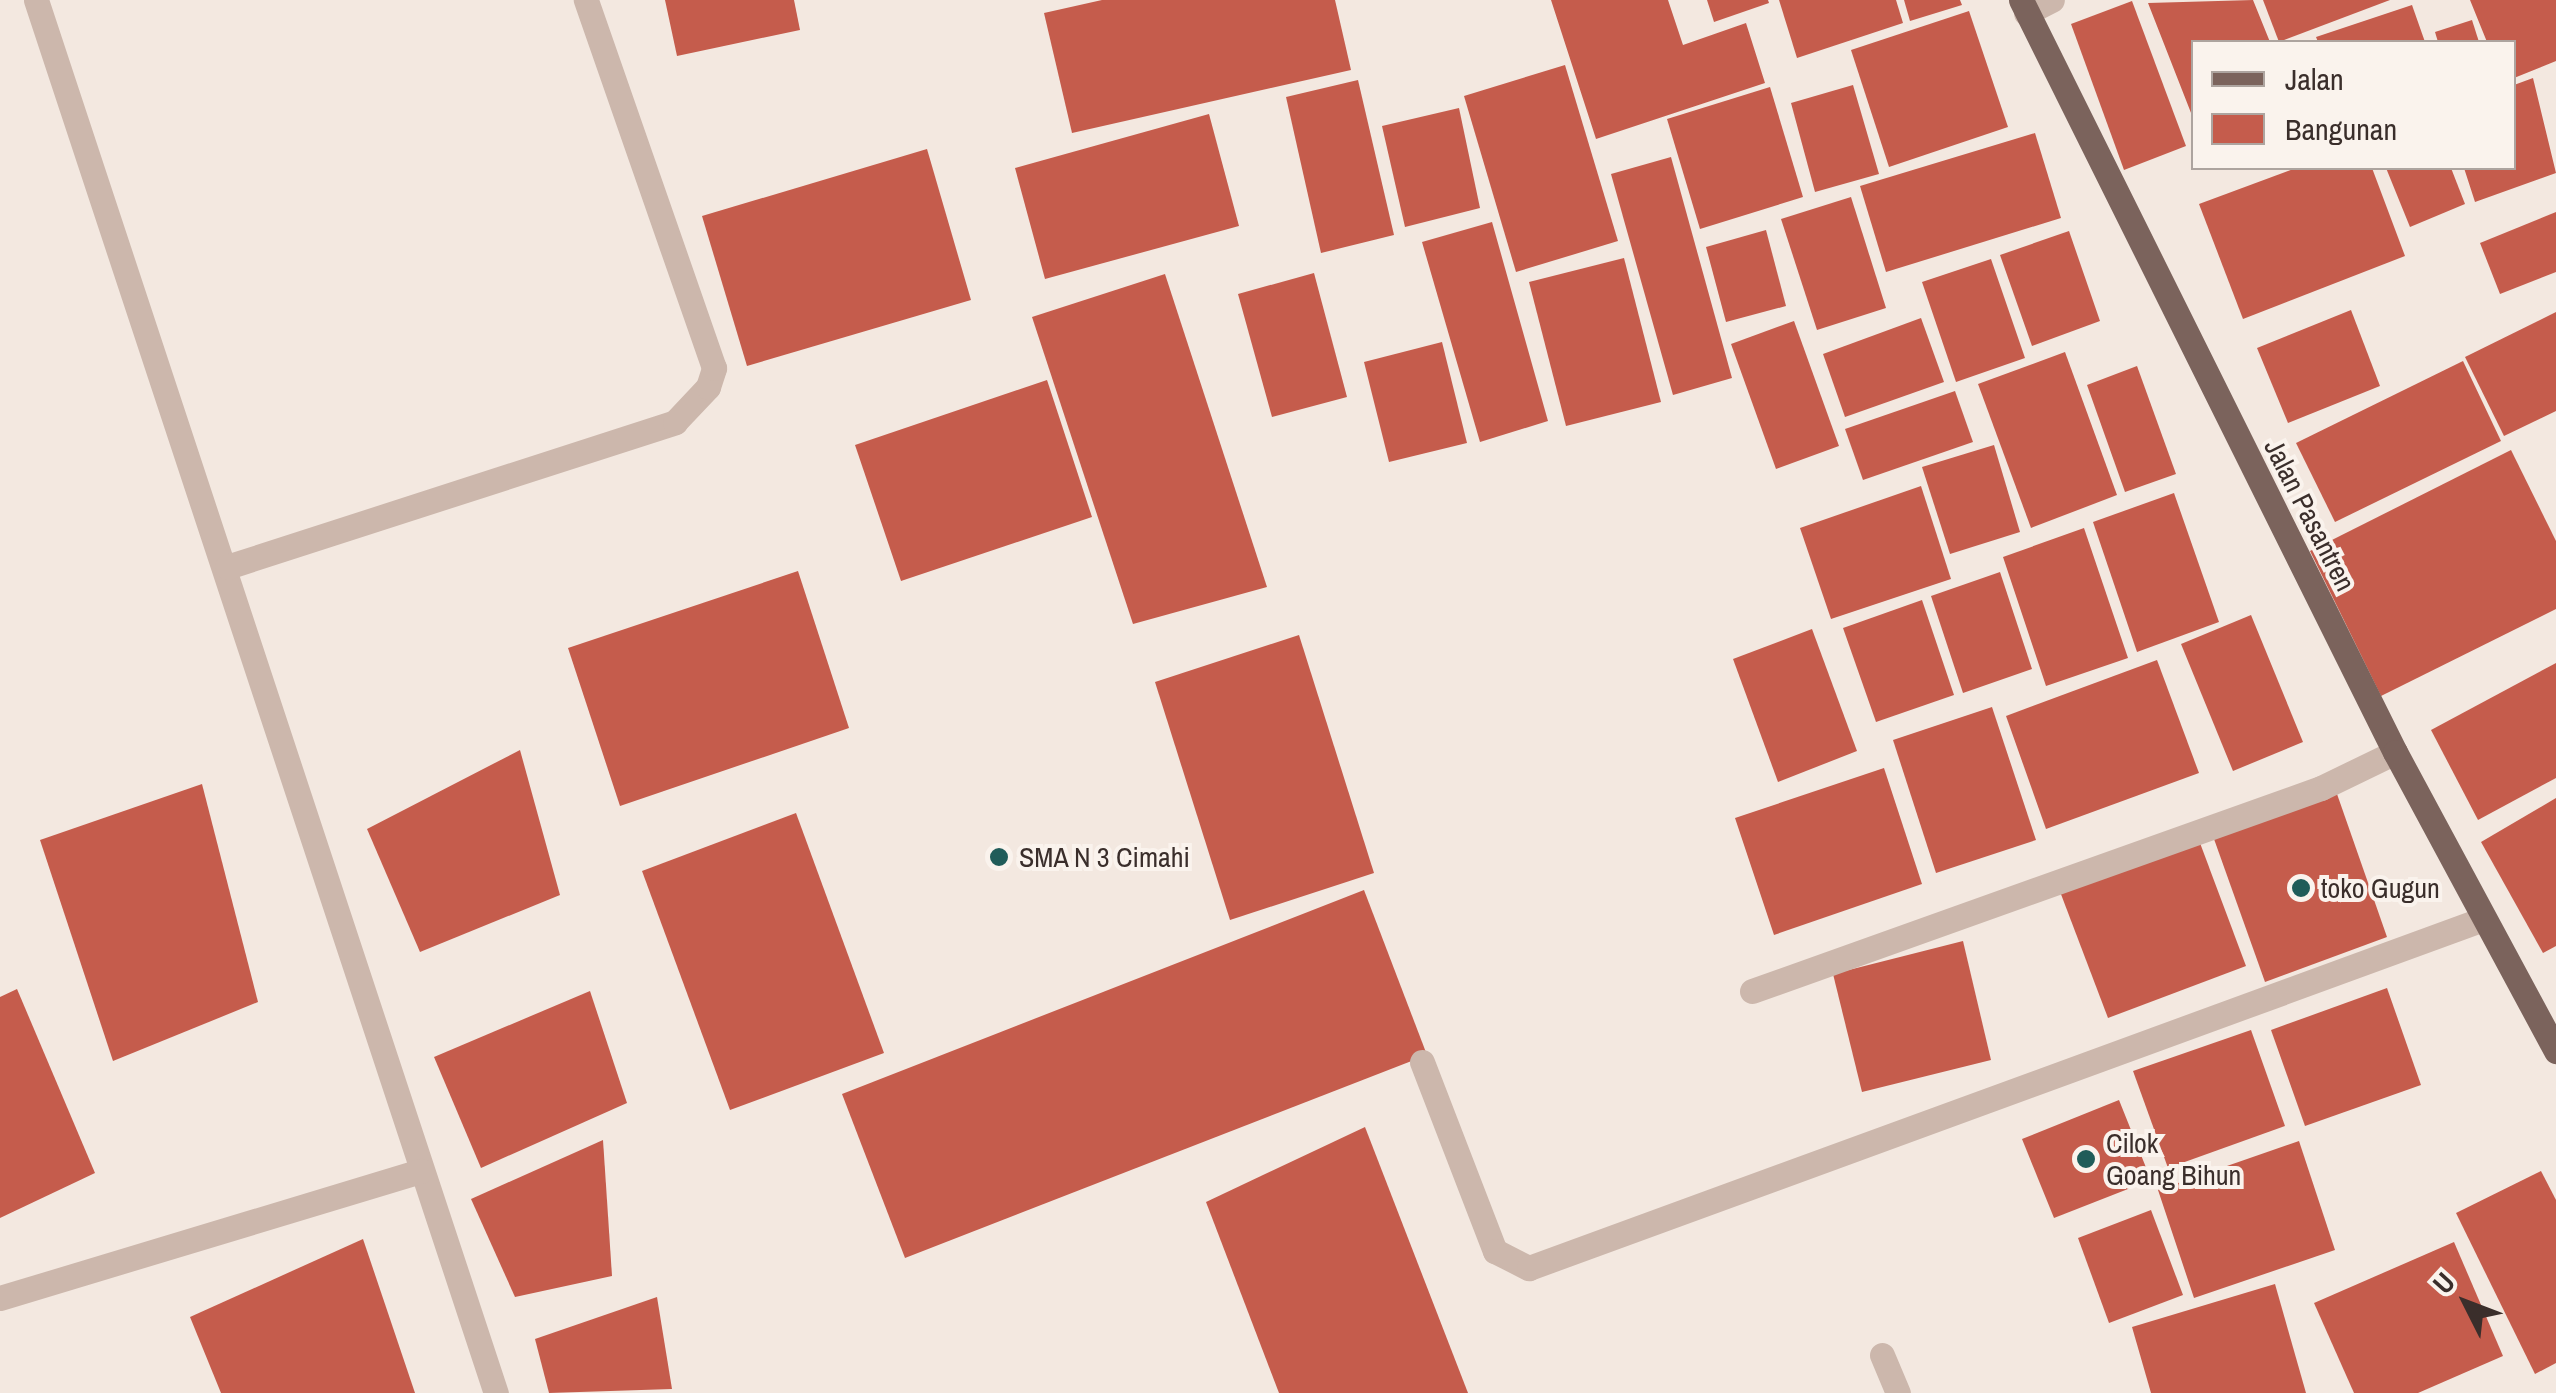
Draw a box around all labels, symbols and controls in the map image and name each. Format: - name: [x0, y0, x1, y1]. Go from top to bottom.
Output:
- legend: [2191, 40, 2516, 170]
- text: Jalan: [2285, 59, 2344, 99]
- text: Bangunan: [2285, 109, 2397, 149]
- street label: Jalan Pasantren: [2257, 433, 2363, 597]
- place label: SMA N 3 Cimahi: [1019, 840, 1191, 874]
- marker: SMA N 3 Cimahi: [988, 846, 1010, 868]
- place label: toko Gugun: [2321, 871, 2440, 905]
- marker: toko Gugun: [2290, 877, 2312, 899]
- place label: Cilok Goang Bihun: [2106, 1126, 2241, 1192]
- marker: Cilok Goang Bihun: [2075, 1148, 2097, 1170]
- north arrow: [2416, 1253, 2516, 1353]
- text: U: [2424, 1264, 2463, 1302]

